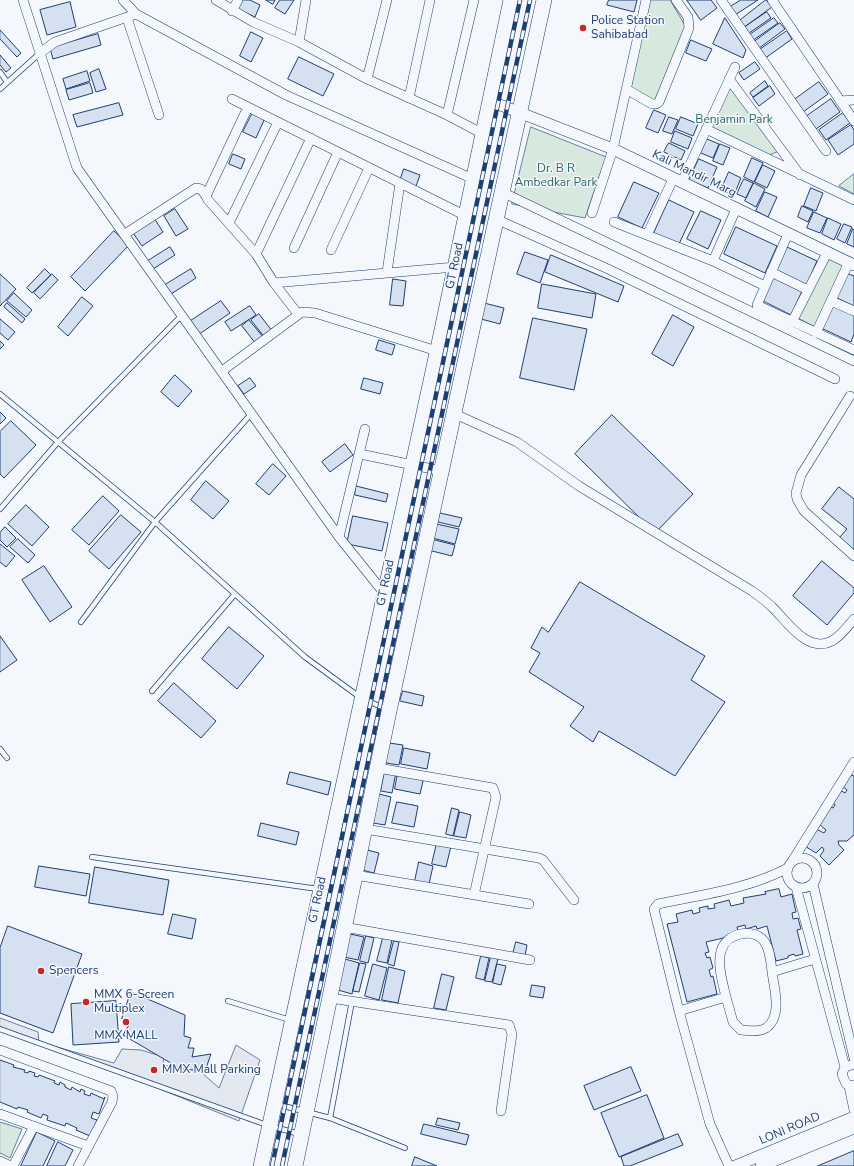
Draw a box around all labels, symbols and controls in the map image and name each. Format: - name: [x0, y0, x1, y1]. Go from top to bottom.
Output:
- place label: Police Station Sahibabad: [591, 14, 665, 42]
- marker: Police Station Sahibabad: [578, 23, 588, 33]
- park label: Benjamin Park: [695, 113, 773, 127]
- street label: Kali Mandir Marg: [650, 147, 738, 201]
- park label: Dr. B R Ambedkar Park: [514, 162, 598, 190]
- street label: GT Road: [443, 242, 467, 290]
- street label: GT Road: [374, 559, 398, 607]
- street label: GT Road: [306, 876, 330, 924]
- place label: Spencers: [49, 964, 98, 978]
- marker: Spencers: [36, 966, 46, 976]
- place label: MMX 6-Screen Multiplex: [94, 988, 174, 1016]
- marker: MMX 6-Screen Multiplex: [81, 997, 91, 1007]
- marker: MMX MALL: [121, 1017, 131, 1027]
- place label: MMX MALL: [94, 1029, 158, 1043]
- place label: MMX Mall Parking: [162, 1063, 261, 1077]
- marker: MMX Mall Parking: [149, 1065, 159, 1075]
- street label: LONI ROAD: [757, 1110, 823, 1148]

